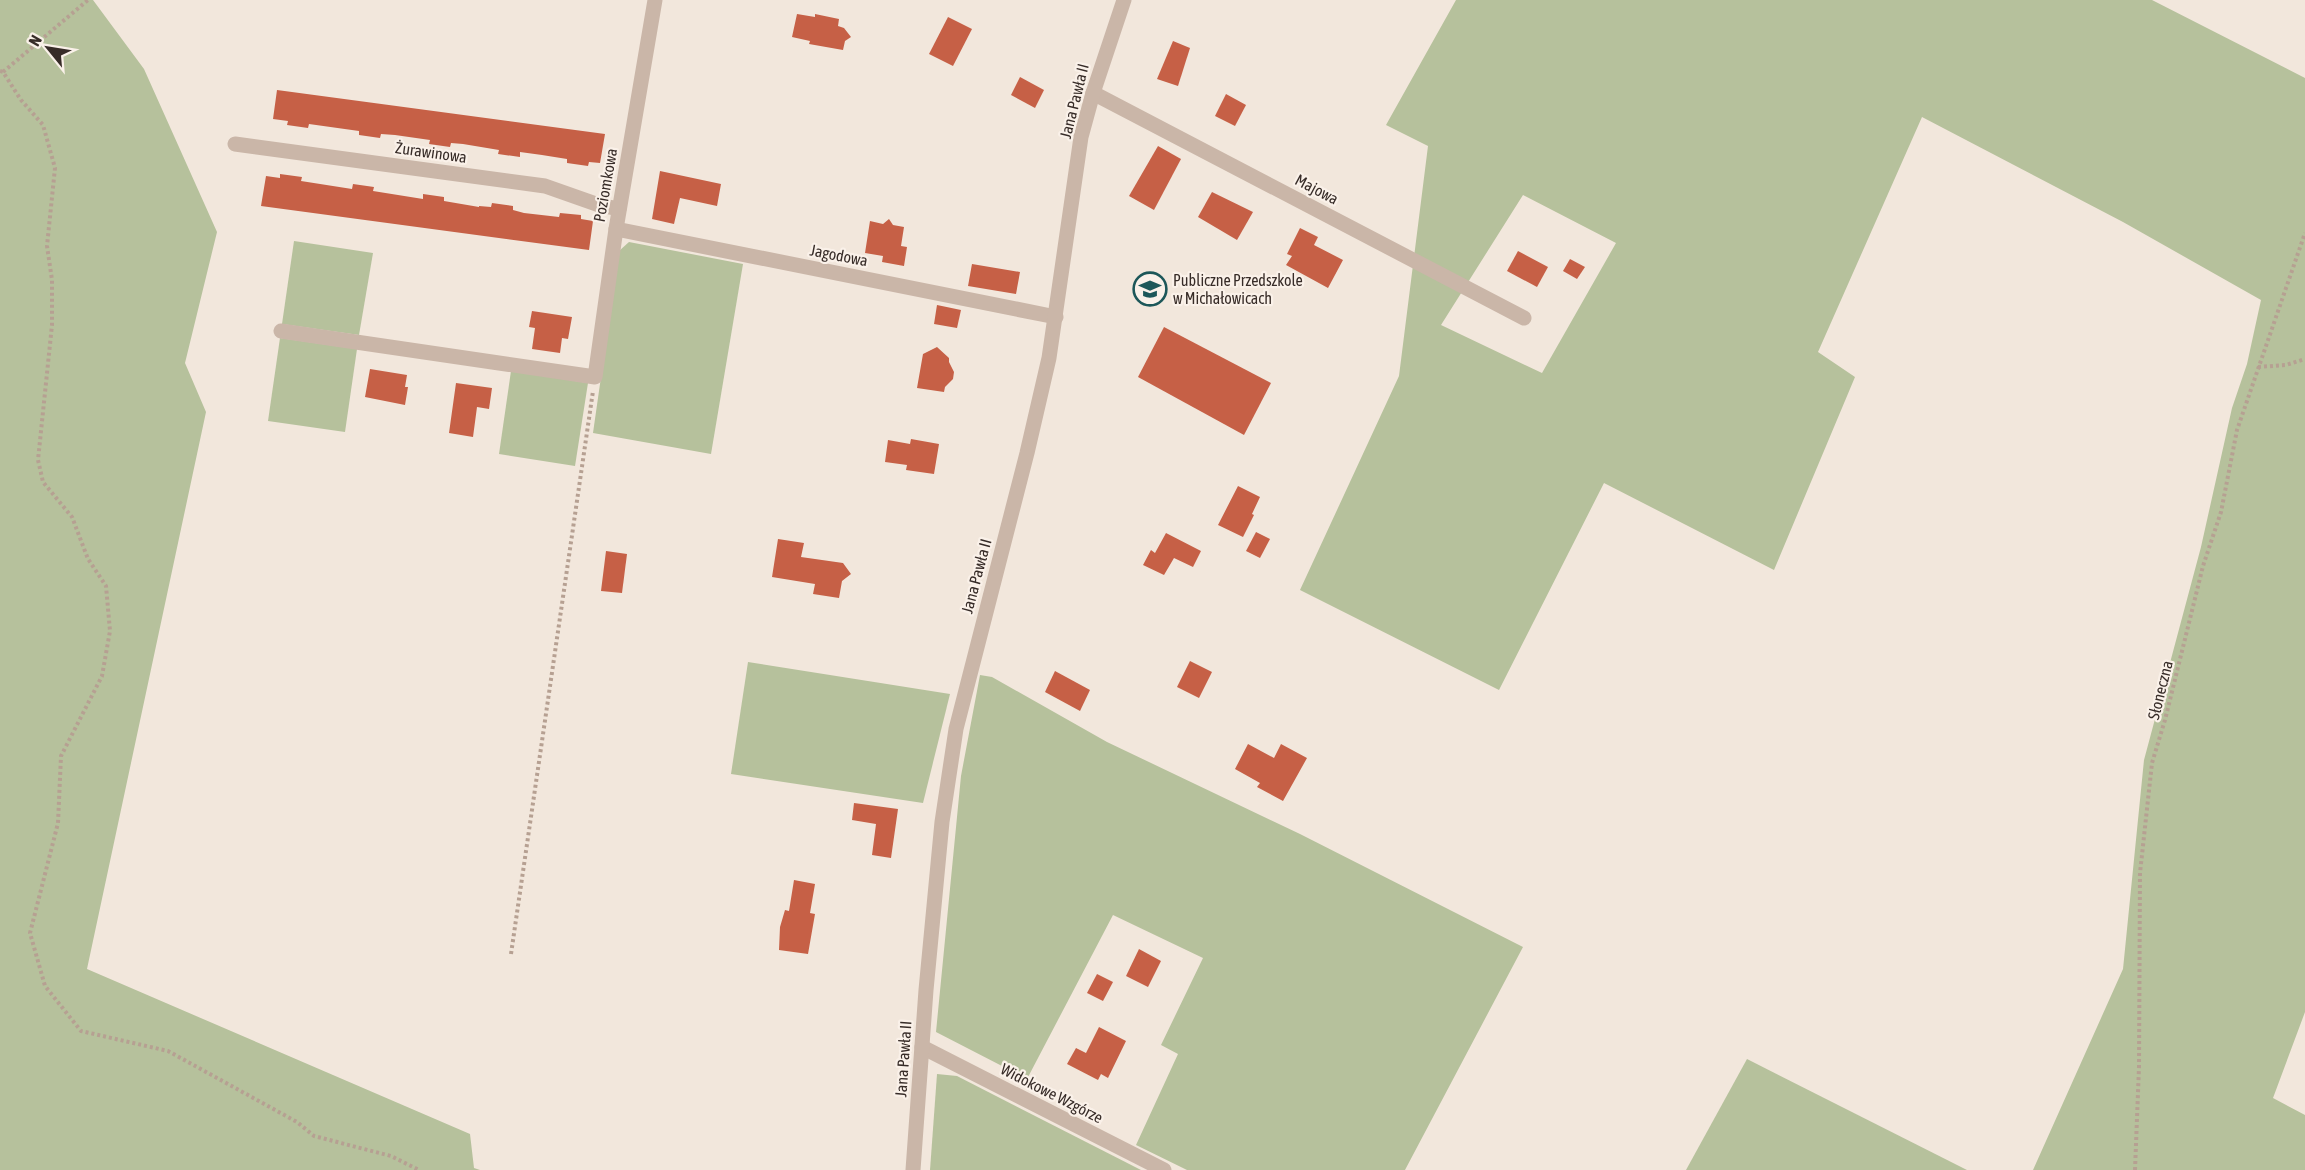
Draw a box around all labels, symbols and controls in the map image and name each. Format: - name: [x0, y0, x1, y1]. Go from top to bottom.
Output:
- north arrow: [18, 18, 78, 78]
- text: N: [25, 32, 45, 49]
- street label: Jana Pawła II: [1056, 62, 1092, 140]
- street label: Żurawinowa: [394, 138, 468, 166]
- street label: Poziomkowa: [590, 147, 620, 223]
- street label: Majowa: [1292, 170, 1342, 209]
- street label: Jagodowa: [808, 241, 869, 270]
- school or university icon: Publiczne Przedszkole w Michałowicach: [1132, 271, 1168, 307]
- place label: Publiczne Przedszkole w Michałowicach: [1173, 271, 1303, 307]
- street label: Jana Pawła II: [957, 537, 995, 615]
- street label: Słoneczna: [2144, 659, 2176, 721]
- street label: Jana Pawła II: [891, 1020, 915, 1098]
- street label: Widokowe Wzgórze: [997, 1059, 1106, 1127]

